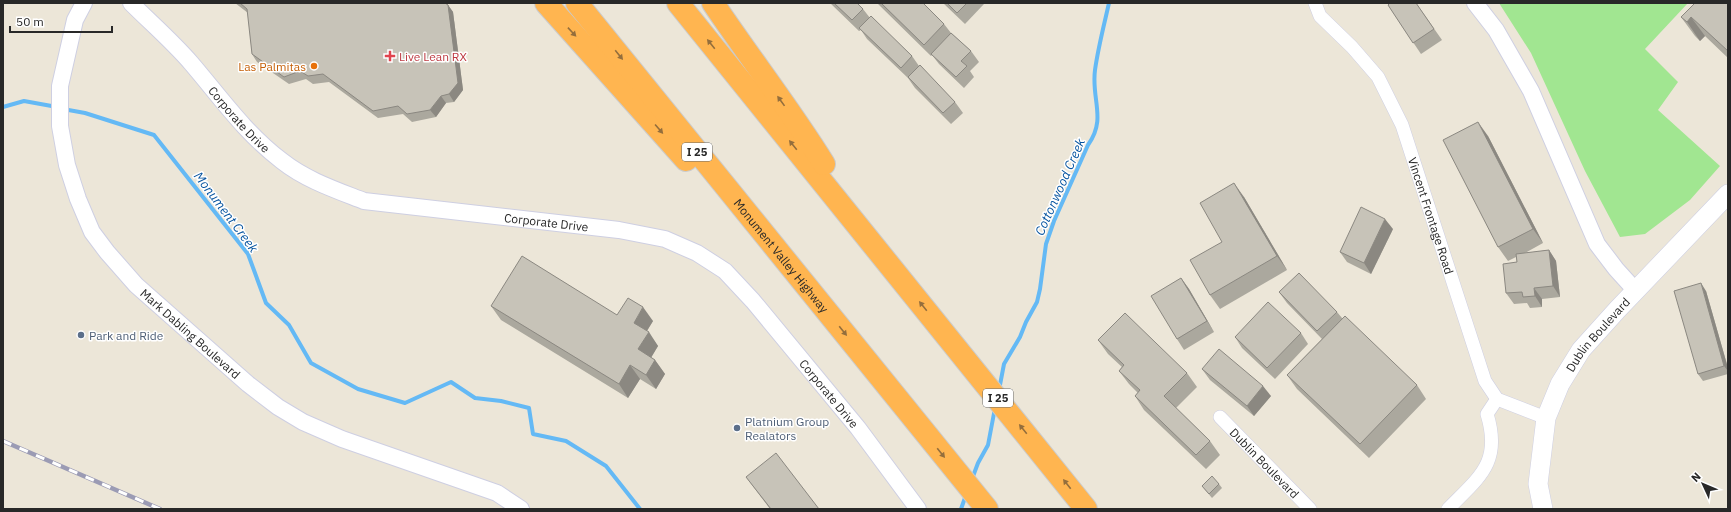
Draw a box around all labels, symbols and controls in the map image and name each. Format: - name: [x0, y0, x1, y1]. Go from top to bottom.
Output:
- scale bar: [10, 8, 112, 34]
- text: 50 m: [16, 14, 44, 29]
- one-way arrow: [568, 26, 577, 37]
- one-way arrow: [707, 38, 715, 49]
- place label: Live Lean RX: [399, 49, 467, 64]
- marker: Live Lean RX: [384, 50, 396, 62]
- one-way arrow: [614, 50, 623, 60]
- place label: Las Palmitas: [238, 59, 306, 74]
- marker: Las Palmitas: [309, 61, 319, 71]
- street label: Corporate Drive: [206, 83, 274, 156]
- one-way arrow: [777, 96, 785, 107]
- one-way arrow: [654, 124, 663, 134]
- water label: Cottonwood Creek: [1031, 136, 1089, 238]
- one-way arrow: [789, 139, 797, 150]
- road number: I 25: [682, 143, 712, 161]
- street label: Vincent Frontage Road: [1405, 155, 1457, 276]
- water label: Monument Creek: [190, 168, 262, 256]
- street label: Monument Valley Highway: [731, 195, 832, 316]
- street label: Corporate Drive: [503, 210, 590, 234]
- street label: Mark Dabling Boulevard: [138, 285, 244, 381]
- street label: Dublin Boulevard: [1562, 294, 1633, 374]
- one-way arrow: [919, 300, 928, 311]
- one-way arrow: [838, 325, 847, 336]
- place label: Park and Ride: [89, 328, 164, 343]
- marker: Park and Ride: [76, 330, 86, 340]
- street label: Corporate Drive: [797, 356, 862, 431]
- road number: I 25: [983, 389, 1013, 407]
- place label: Platnium Group Realators: [745, 414, 829, 443]
- marker: Platnium Group Realators: [732, 423, 742, 433]
- one-way arrow: [1019, 424, 1027, 435]
- street label: Dublin Boulevard: [1227, 424, 1302, 501]
- one-way arrow: [937, 447, 946, 458]
- north arrow: [1683, 464, 1723, 504]
- text: N: [1688, 469, 1704, 485]
- one-way arrow: [1063, 479, 1071, 490]

